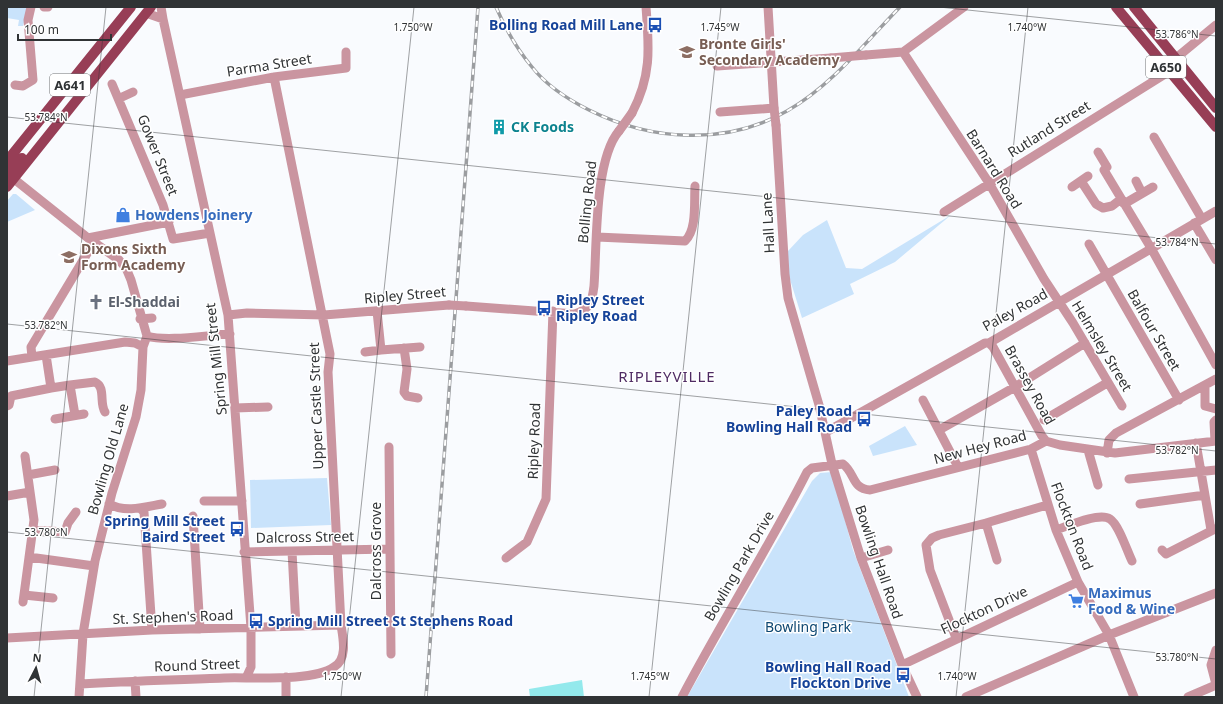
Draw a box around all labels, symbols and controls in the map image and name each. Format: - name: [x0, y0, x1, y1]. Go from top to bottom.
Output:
- place label: Bolling Road Mill Lane: [489, 15, 643, 34]
- scale bar: [18, 16, 111, 42]
- bus stop icon: Bolling Road Mill Lane: [646, 16, 664, 34]
- text: 1.750°W: [393, 20, 433, 34]
- text: 1.745°W: [700, 20, 740, 34]
- text: 1.740°W: [1007, 20, 1047, 34]
- text: 100 m: [24, 21, 59, 38]
- text: 53.786°N: [1155, 27, 1199, 41]
- place label: Bronte Girls' Secondary Academy: [699, 34, 839, 69]
- school or university icon: Bronte Girls' Secondary Academy: [678, 43, 696, 61]
- street label: Parma Street: [225, 48, 313, 81]
- road number: A650: [1146, 56, 1186, 78]
- road number: A641: [50, 74, 90, 96]
- street label: Rutland Street: [1004, 96, 1094, 162]
- text: 53.784°N: [24, 110, 68, 124]
- street label: Gower Street: [134, 111, 183, 198]
- place label: CK Foods: [511, 117, 574, 136]
- building icon: CK Foods: [490, 118, 508, 136]
- street label: Barnard Road: [962, 125, 1026, 212]
- street label: Bolling Road: [573, 160, 600, 244]
- street label: Hall Lane: [756, 192, 779, 254]
- place label: Howdens Joinery: [135, 205, 252, 224]
- shop icon: Howdens Joinery: [114, 206, 132, 224]
- text: 53.784°N: [1155, 235, 1199, 249]
- place label: Dixons Sixth Form Academy: [81, 239, 185, 274]
- school or university icon: Dixons Sixth Form Academy: [60, 248, 78, 266]
- street label: Ripley Street: [363, 281, 447, 308]
- street label: Paley Road: [979, 284, 1051, 335]
- street label: Balfour Street: [1123, 286, 1185, 374]
- place label: Ripley Street Ripley Road: [556, 290, 645, 325]
- place label: El-Shaddai: [108, 292, 180, 311]
- church icon: El-Shaddai: [87, 293, 105, 311]
- street label: Helmsley Street: [1068, 297, 1137, 395]
- bus stop icon: Ripley Street Ripley Road: [535, 299, 553, 317]
- street label: Spring Mill Street: [200, 302, 231, 416]
- text: 53.782°N: [24, 318, 68, 332]
- street label: Upper Castle Street: [304, 342, 327, 470]
- street label: Brassey Road: [1001, 342, 1060, 428]
- district label: RIPLEYVILLE: [618, 366, 716, 386]
- street label: Bowling Old Lane: [83, 401, 133, 517]
- place label: Paley Road Bowling Hall Road: [726, 401, 852, 436]
- street label: Ripley Road: [523, 402, 544, 480]
- bus stop icon: Paley Road Bowling Hall Road: [855, 410, 873, 428]
- street label: New Hey Road: [931, 425, 1028, 468]
- text: 53.782°N: [1155, 443, 1199, 457]
- street label: Flockton Road: [1047, 479, 1098, 573]
- street label: Dalcross Grove: [366, 502, 385, 600]
- street label: Bowling Hall Road: [851, 502, 908, 621]
- street label: Bowling Park Drive: [699, 507, 778, 624]
- place label: Spring Mill Street Baird Street: [104, 511, 225, 546]
- bus stop icon: Spring Mill Street Baird Street: [228, 520, 246, 538]
- text: 53.780°N: [24, 525, 68, 539]
- street label: Dalcross Street: [256, 526, 354, 547]
- street label: Flockton Drive: [937, 581, 1030, 638]
- place label: Maximus Food & Wine: [1088, 583, 1175, 618]
- supermarket icon: Maximus Food & Wine: [1067, 592, 1085, 610]
- street label: St. Stephen's Road: [112, 605, 234, 628]
- place label: Spring Mill Street St Stephens Road: [268, 611, 513, 630]
- bus stop icon: Spring Mill Street St Stephens Road: [247, 612, 265, 630]
- park label: Bowling Park: [765, 617, 852, 636]
- north arrow: [16, 648, 56, 688]
- text: N: [32, 650, 42, 665]
- text: 53.780°N: [1155, 650, 1199, 664]
- street label: Round Street: [154, 654, 240, 675]
- place label: Bowling Hall Road Flockton Drive: [765, 657, 891, 692]
- bus stop icon: Bowling Hall Road Flockton Drive: [894, 666, 912, 684]
- text: 1.750°W: [322, 669, 362, 683]
- text: 1.745°W: [630, 669, 670, 683]
- text: 1.740°W: [937, 669, 977, 683]

